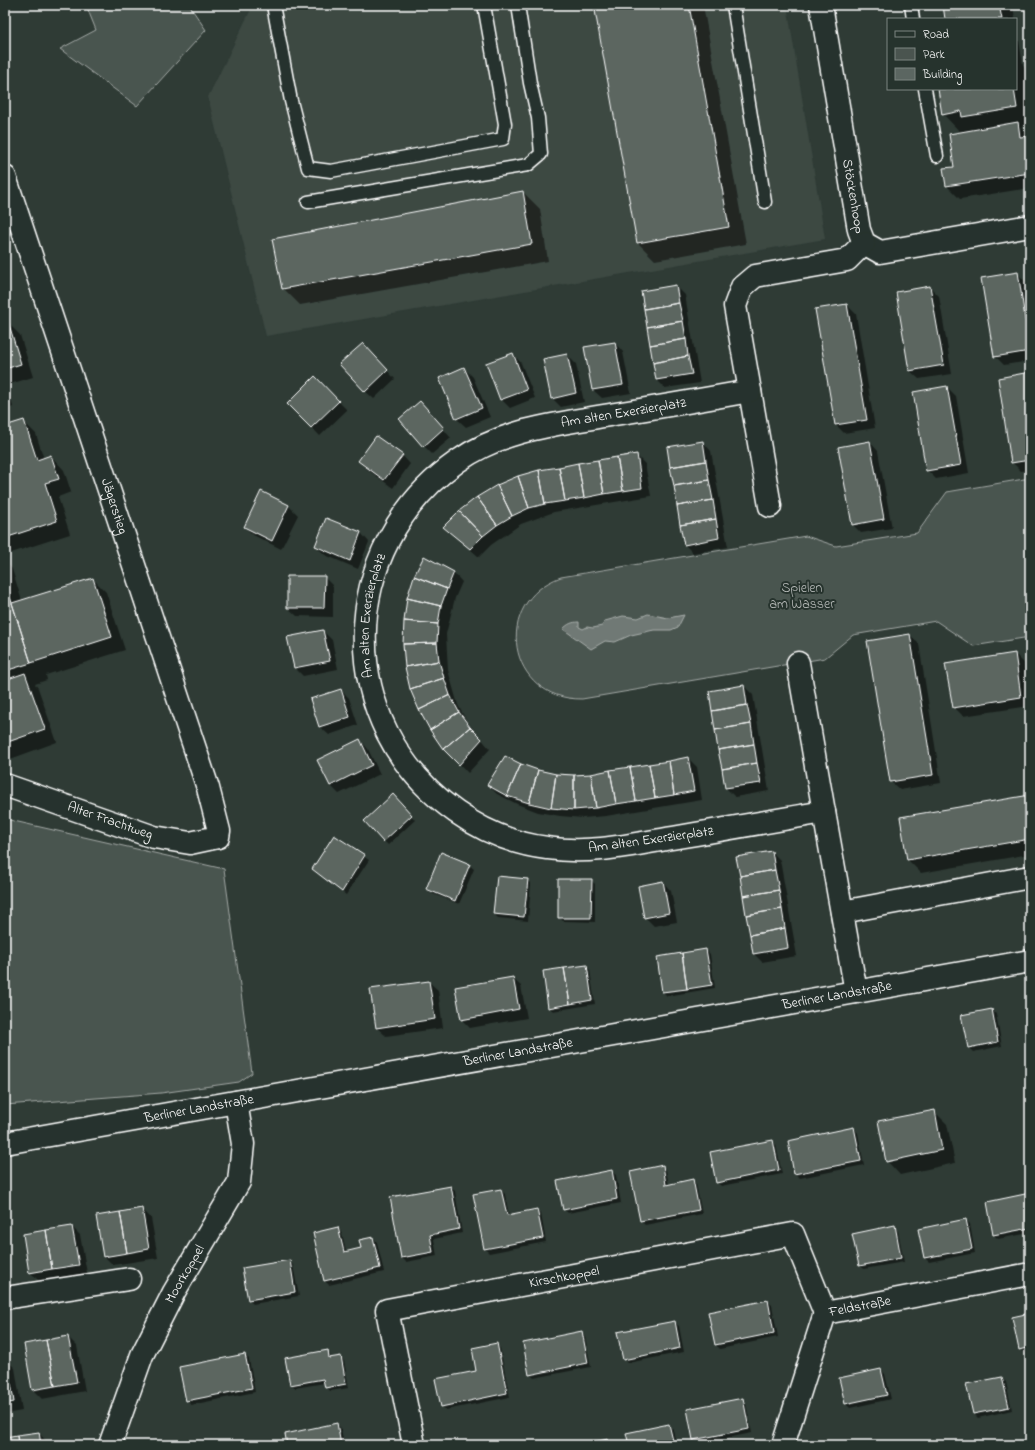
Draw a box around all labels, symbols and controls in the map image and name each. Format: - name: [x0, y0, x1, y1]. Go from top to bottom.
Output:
- legend: [887, 18, 1017, 90]
- text: Road: [923, 26, 949, 44]
- text: Park: [923, 46, 945, 64]
- text: Building: [922, 66, 962, 85]
- street label: Stöckenhoop: [837, 157, 870, 236]
- street label: Am alten Exerzierplatz: [559, 392, 688, 434]
- street label: Jägerstieg: [95, 476, 133, 537]
- street label: Am alten Exerzierplatz: [354, 550, 392, 680]
- park label: Spielen am Wasser: [769, 578, 835, 615]
- street label: Alter Frachtweg: [64, 797, 155, 846]
- street label: Am alten Exerzierplatz: [587, 821, 715, 859]
- street label: Berliner Landstraße: [780, 975, 894, 1015]
- street label: Berliner Landstraße: [461, 1032, 575, 1072]
- street label: Berliner Landstraße: [142, 1088, 256, 1129]
- street label: Moorkoppel: [159, 1241, 210, 1307]
- street label: Kirschkoppel: [527, 1260, 601, 1294]
- street label: Feldstraße: [826, 1290, 893, 1323]

